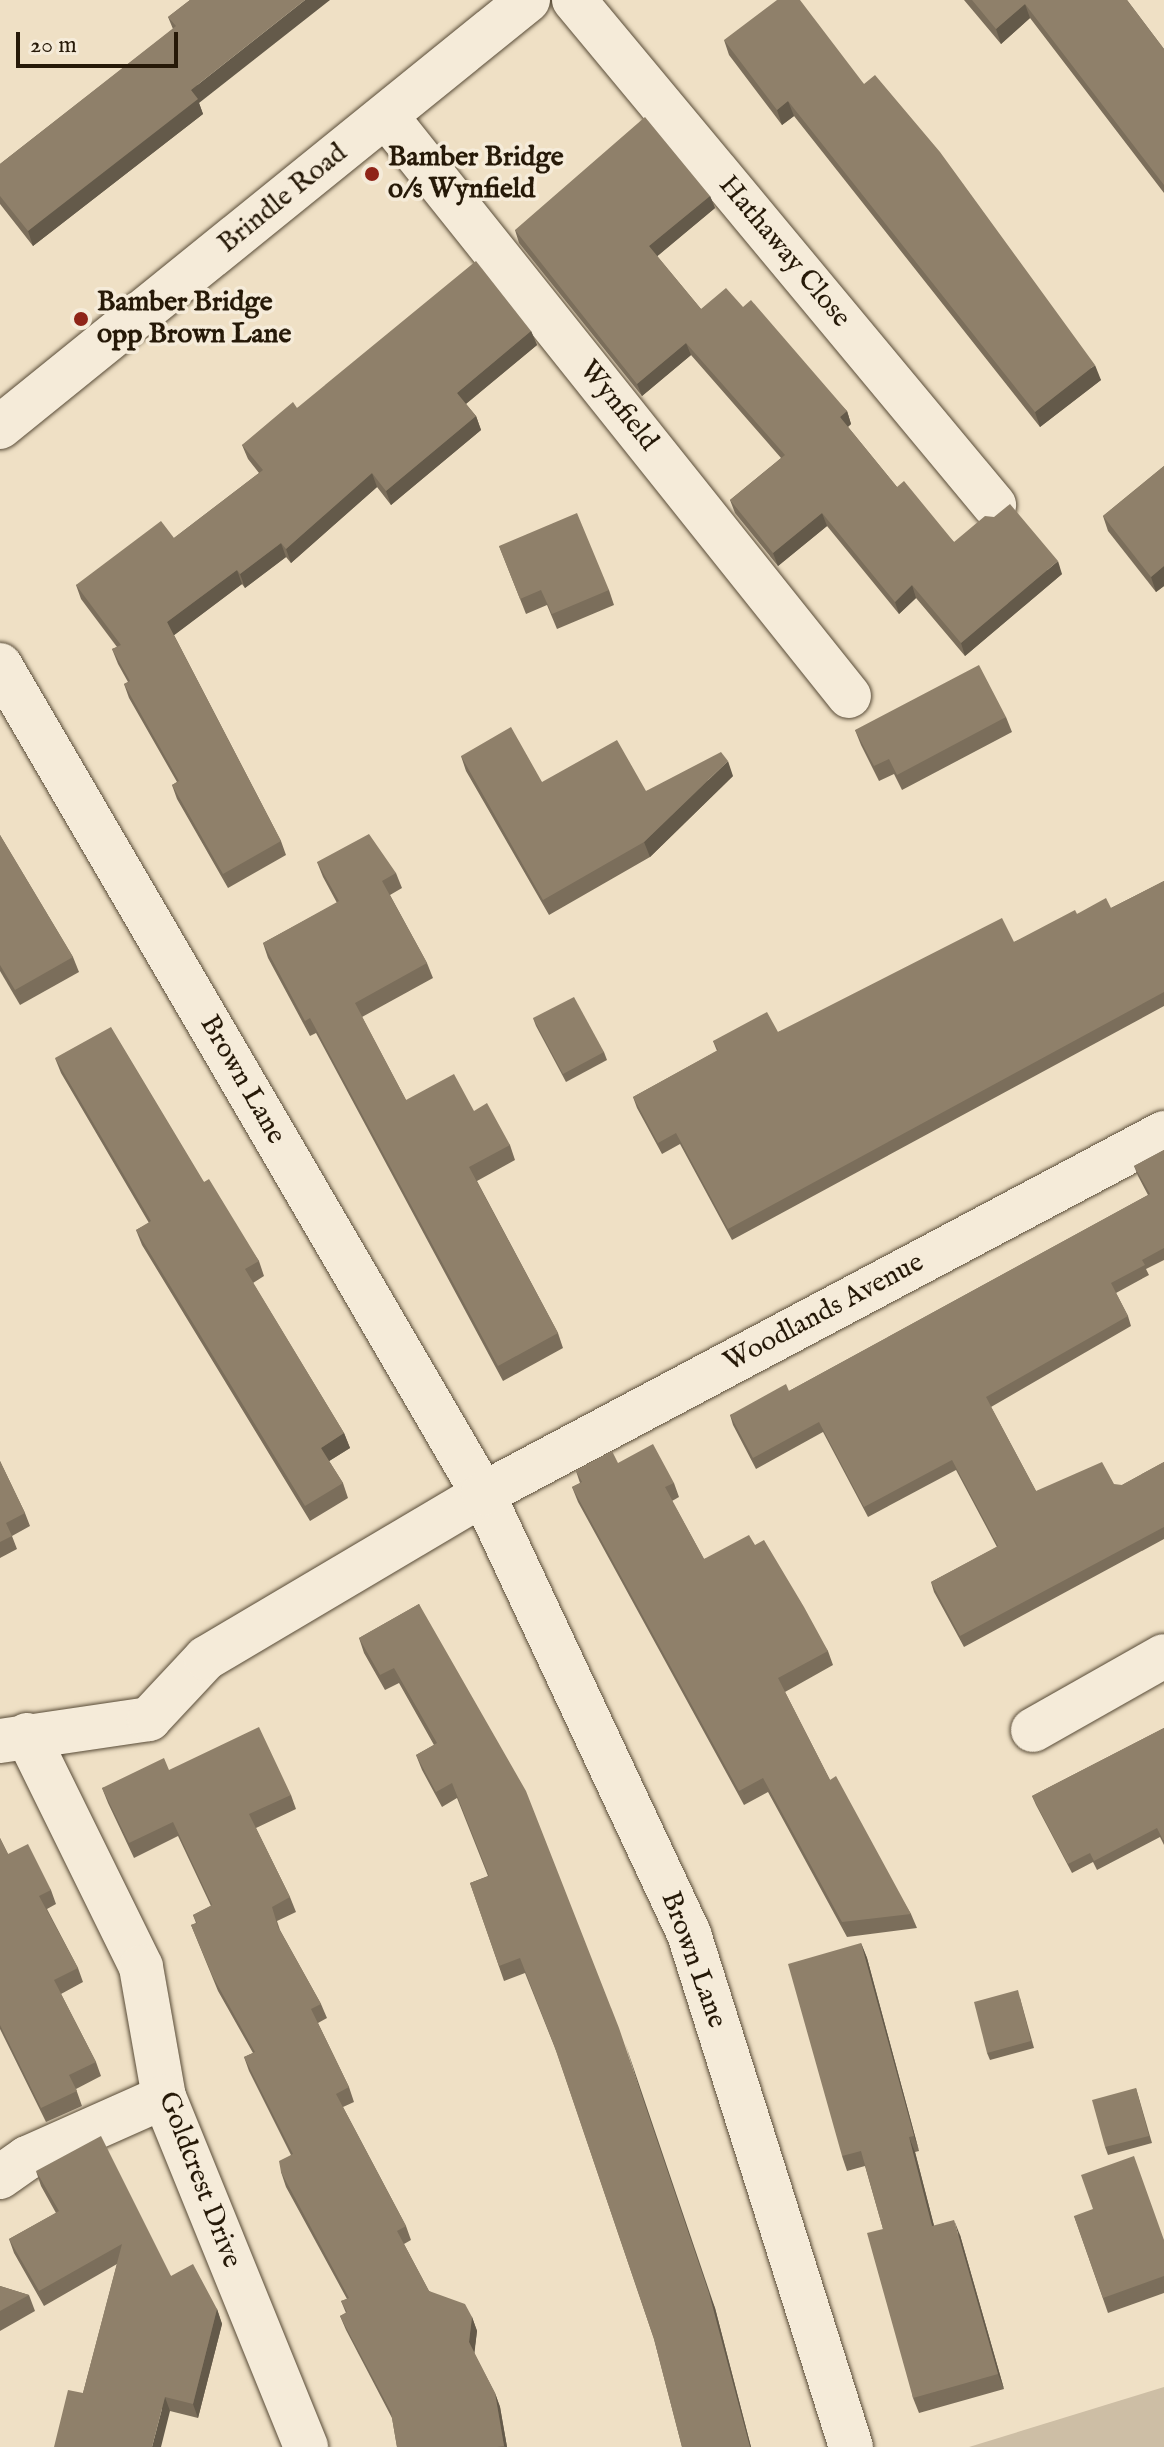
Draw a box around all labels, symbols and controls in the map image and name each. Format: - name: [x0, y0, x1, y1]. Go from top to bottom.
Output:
- scale bar: [20, 16, 182, 66]
- text: 20 m: [30, 30, 77, 61]
- street label: Brindle Road: [212, 137, 354, 261]
- place label: Bamber Bridge o/s Wynfield: [388, 141, 564, 207]
- marker: Bamber Bridge o/s Wynfield: [363, 165, 381, 183]
- street label: Hathaway Close: [711, 169, 857, 335]
- place label: Bamber Bridge opp Brown Lane: [97, 286, 291, 352]
- marker: Bamber Bridge opp Brown Lane: [72, 310, 90, 328]
- street label: Wynfield: [571, 354, 665, 458]
- street label: Brown Lane: [192, 1010, 292, 1150]
- street label: Woodlands Avenue: [718, 1246, 930, 1380]
- street label: Brown Lane: [653, 1887, 733, 2033]
- street label: Goldcrest Drive: [150, 2087, 248, 2273]

